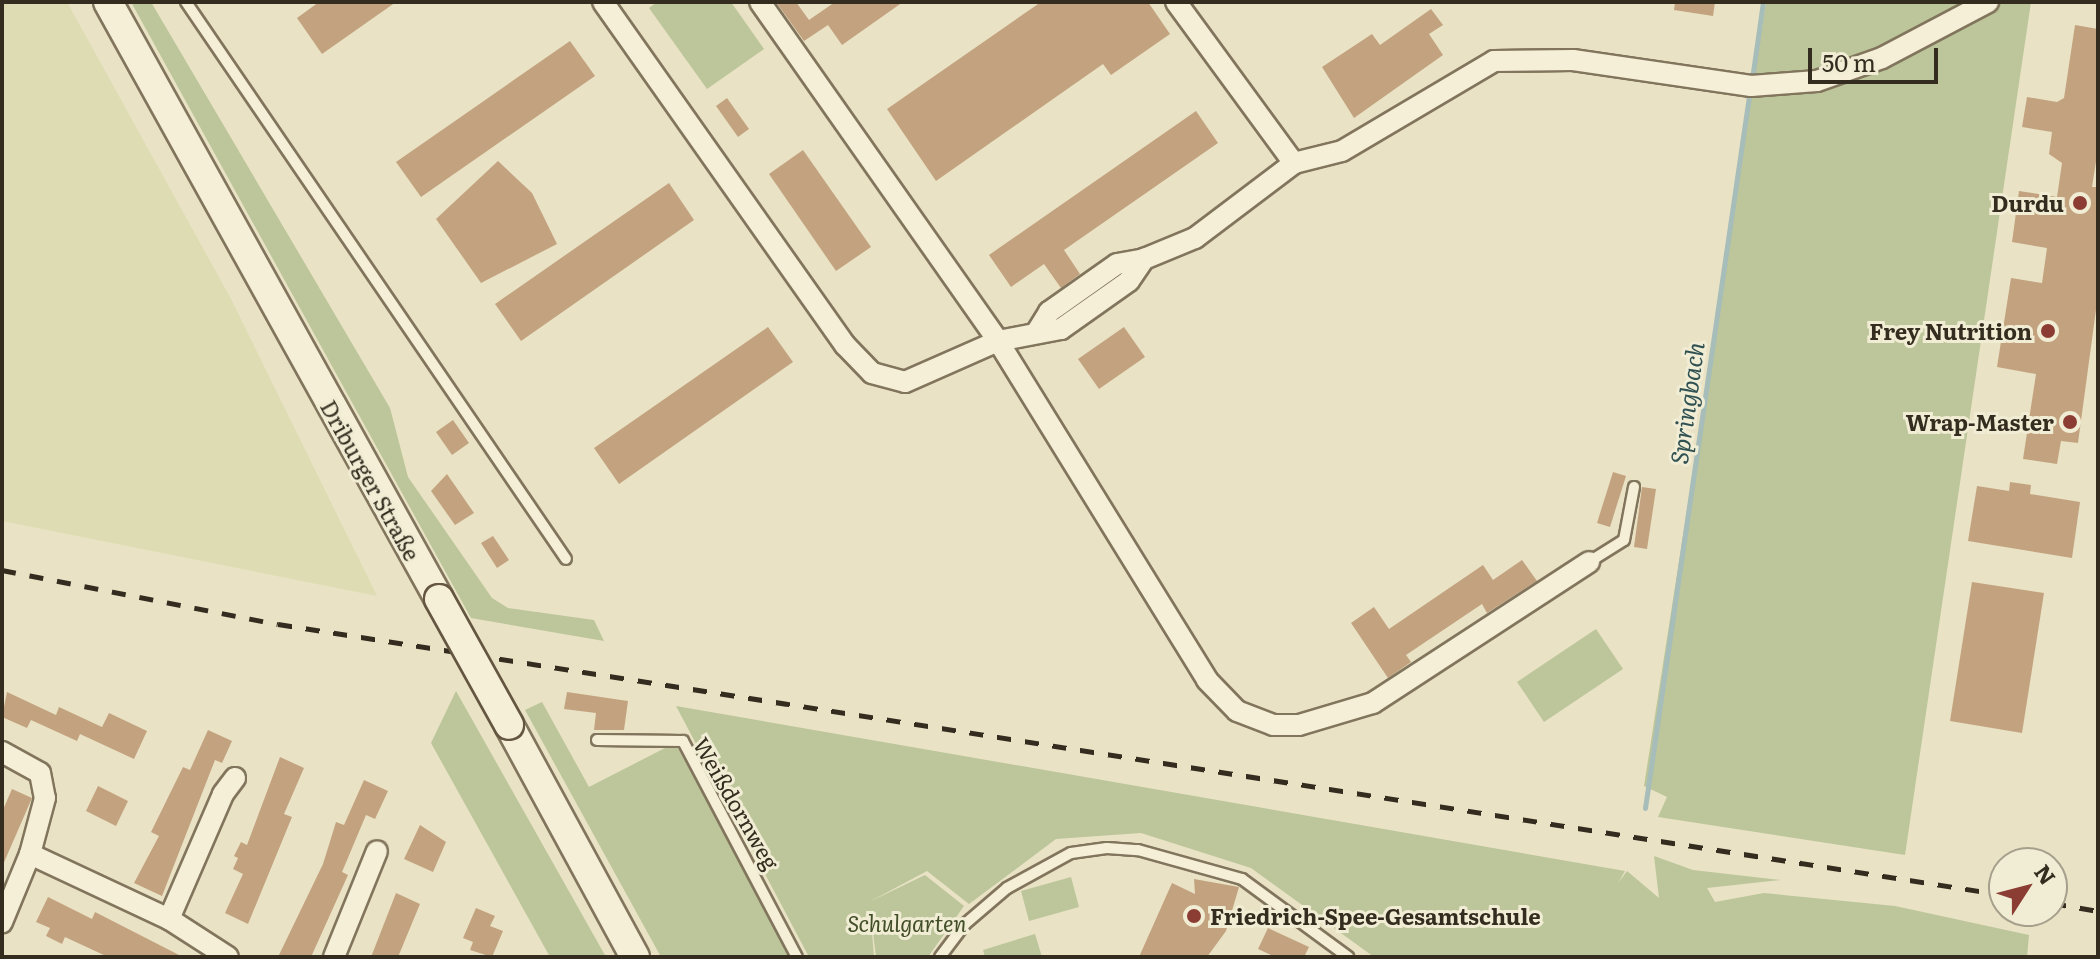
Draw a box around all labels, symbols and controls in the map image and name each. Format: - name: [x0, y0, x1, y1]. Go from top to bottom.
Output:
- scale bar: [1812, 32, 1942, 82]
- text: 50 m: [1822, 44, 1876, 79]
- place label: Durdu: [1991, 190, 2064, 216]
- marker: Durdu: [2071, 194, 2089, 212]
- place label: Frey Nutrition: [1869, 318, 2032, 344]
- marker: Frey Nutrition: [2039, 322, 2057, 340]
- water label: Springbach: [1663, 340, 1709, 466]
- street label: Driburger Straße: [316, 395, 426, 565]
- place label: Wrap-Master: [1906, 409, 2054, 435]
- marker: Wrap-Master: [2061, 413, 2079, 431]
- street label: Weißdornweg: [689, 732, 785, 874]
- north arrow: [1988, 847, 2068, 927]
- text: N: [2027, 857, 2065, 891]
- place label: Friedrich-Spee-Gesamtschule: [1210, 903, 1541, 929]
- marker: Friedrich-Spee-Gesamtschule: [1185, 907, 1203, 925]
- park label: Schulgarten: [847, 910, 967, 936]

